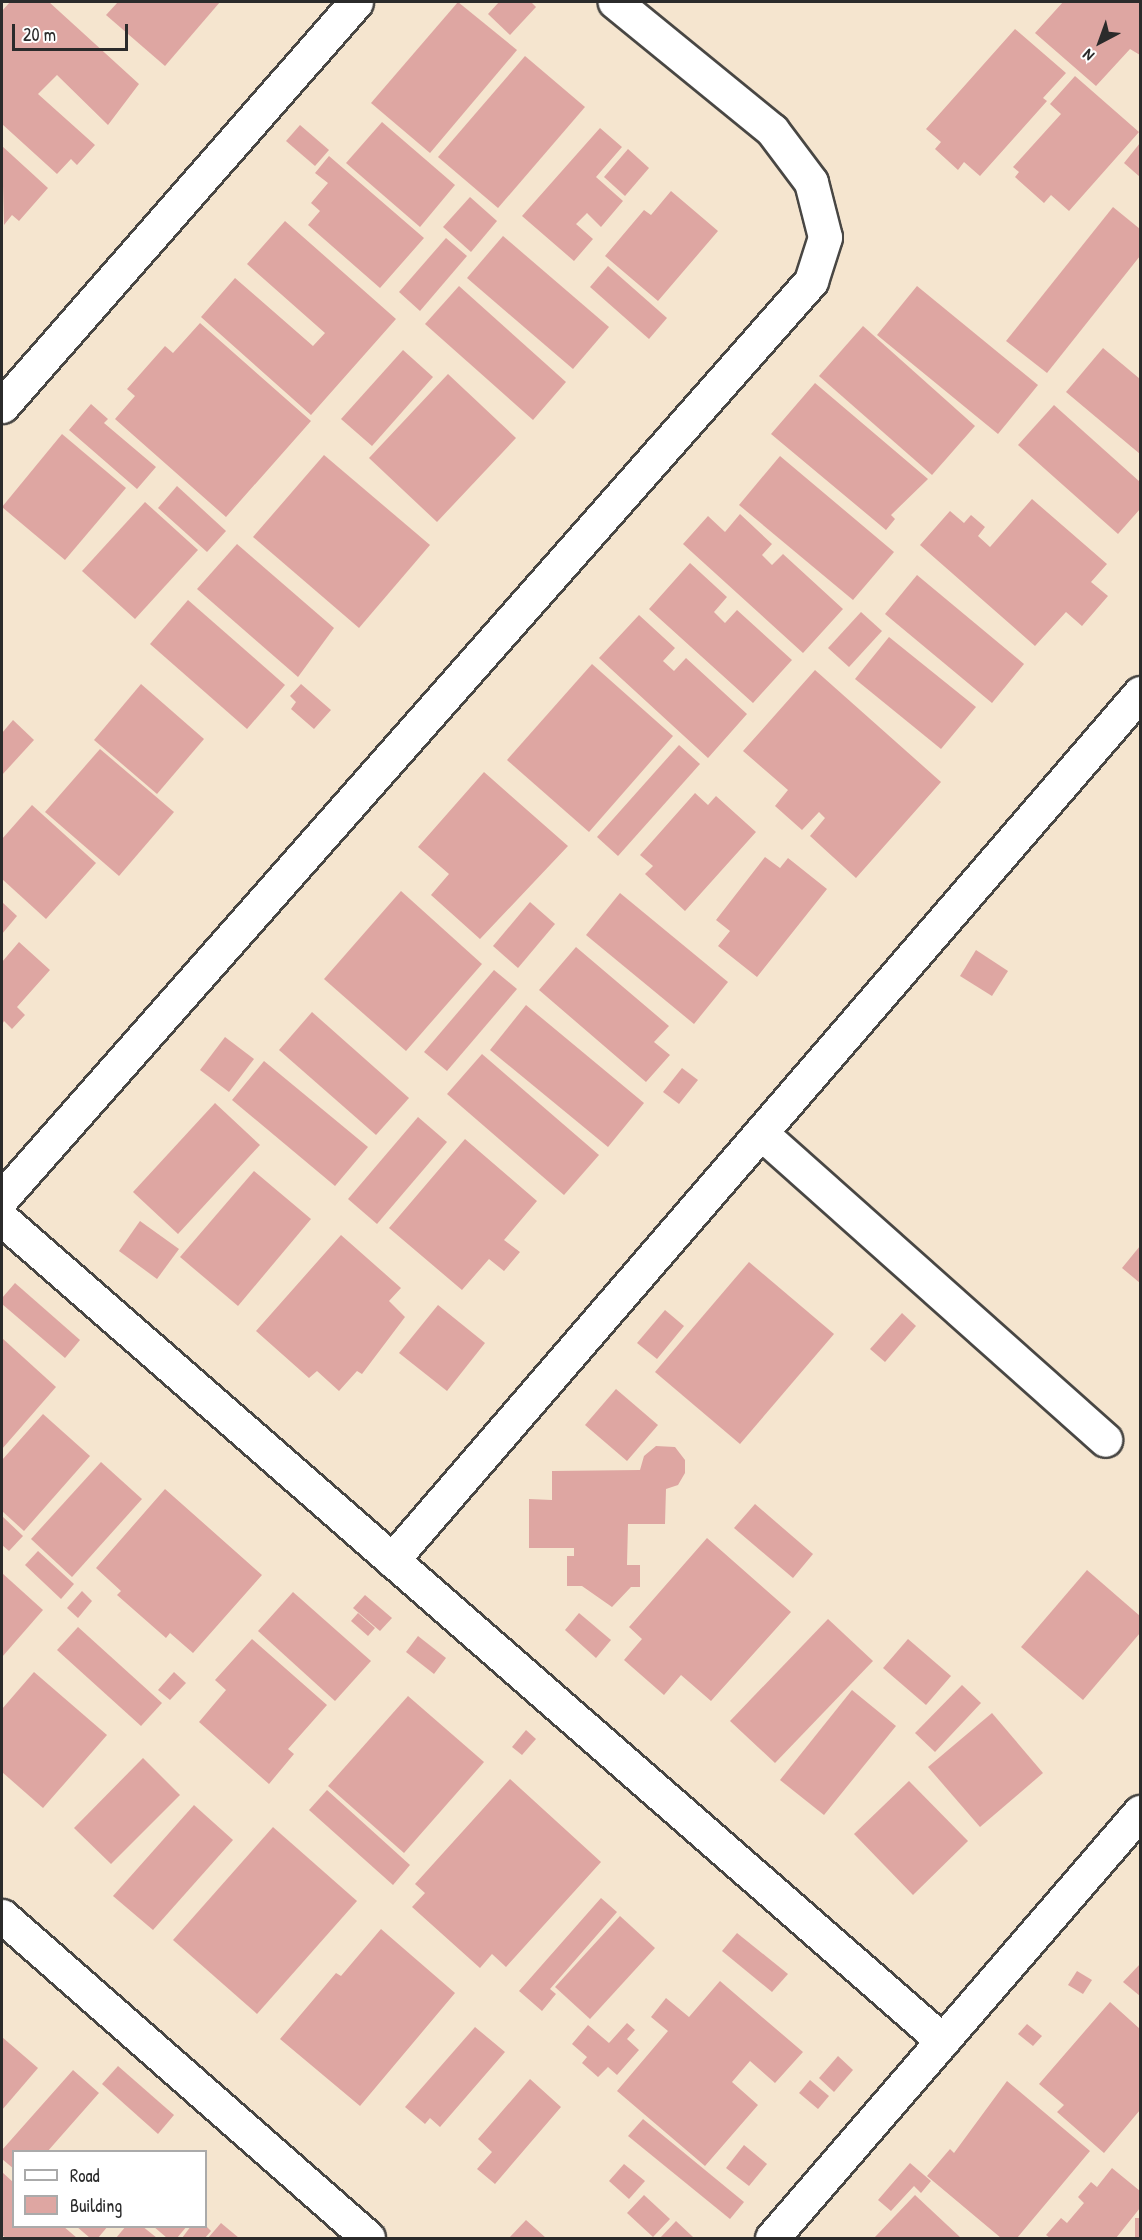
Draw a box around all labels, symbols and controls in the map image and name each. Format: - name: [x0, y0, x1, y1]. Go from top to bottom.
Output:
- scale bar: [15, 12, 130, 50]
- north arrow: [1070, 12, 1130, 72]
- text: 20 m: [23, 22, 56, 47]
- text: N: [1078, 44, 1099, 67]
- legend: [12, 2150, 207, 2228]
- text: Road: [70, 2163, 100, 2188]
- text: Building: [70, 2193, 122, 2218]

